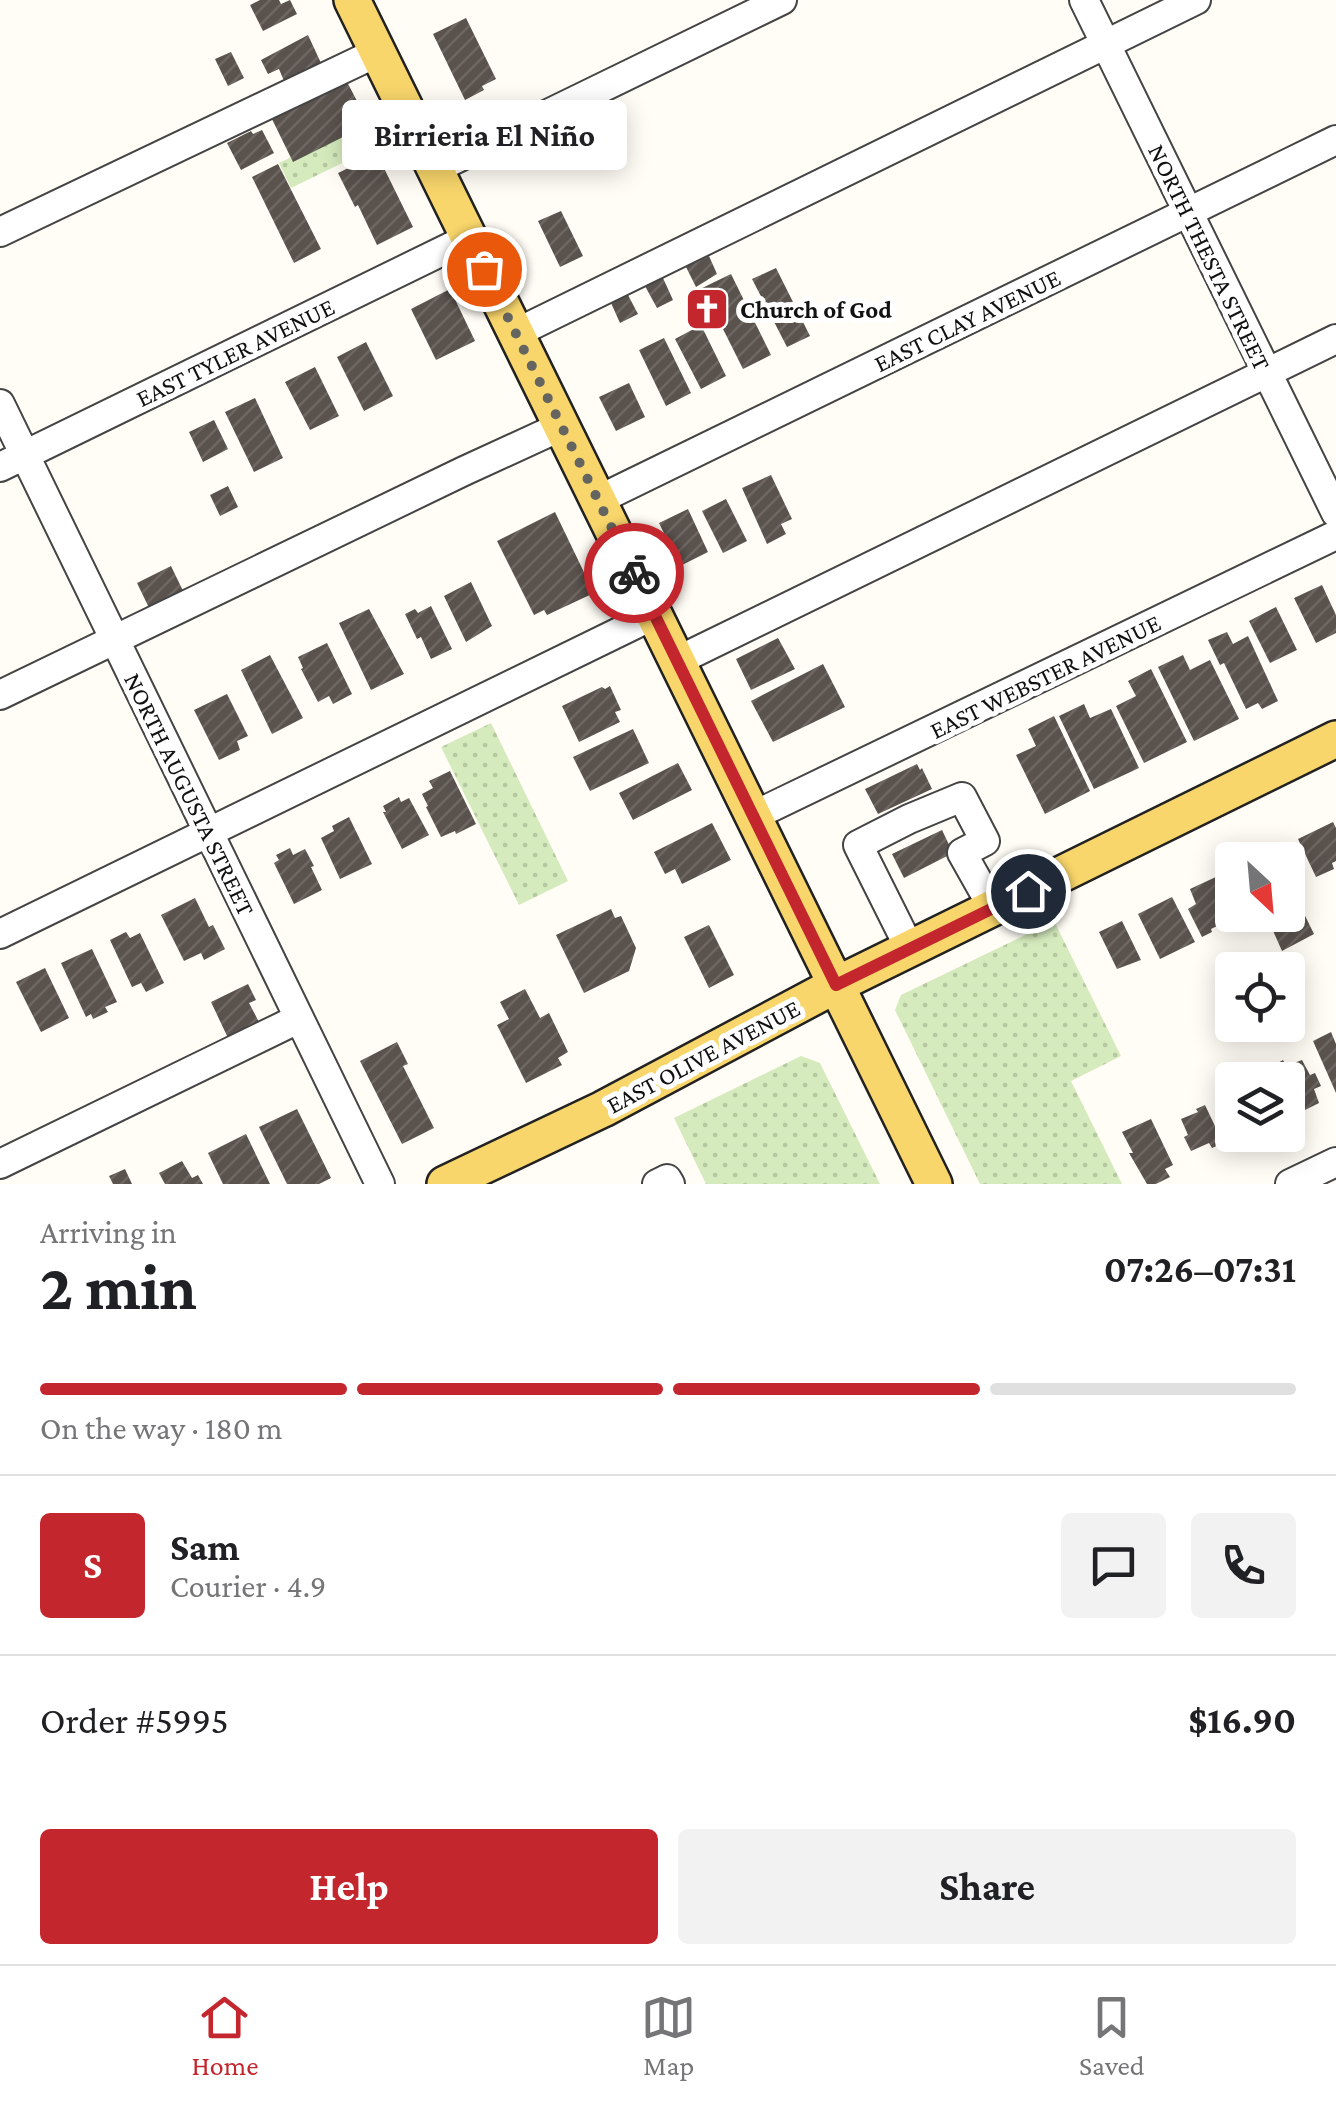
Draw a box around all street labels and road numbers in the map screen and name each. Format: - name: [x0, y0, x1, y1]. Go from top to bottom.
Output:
- street label: NORTH THESTA STREET: [1143, 140, 1276, 375]
- street label: EAST CLAY AVENUE: [870, 264, 1065, 377]
- street label: EAST TYLER AVENUE: [132, 293, 339, 412]
- street label: EAST WEBSTER AVENUE: [926, 609, 1165, 744]
- street label: NORTH AUGUSTA STREET: [119, 669, 260, 920]
- street label: EAST OLIVE AVENUE: [602, 994, 804, 1119]

